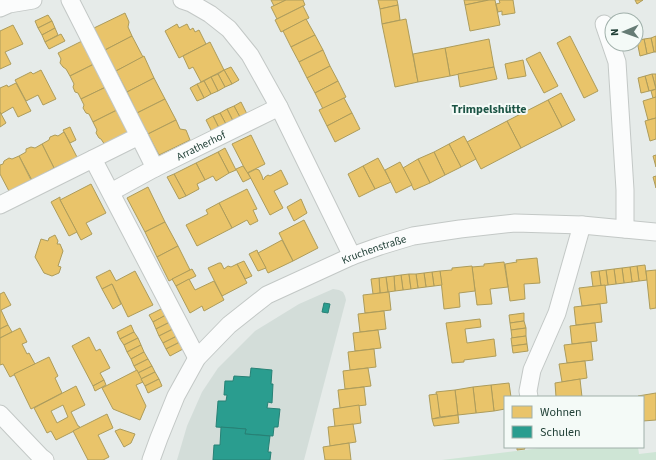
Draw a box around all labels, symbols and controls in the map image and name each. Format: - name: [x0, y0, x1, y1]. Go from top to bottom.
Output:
- north arrow: [604, 12, 644, 52]
- text: N: [607, 28, 622, 36]
- district label: Trimpelshütte: [451, 101, 527, 118]
- street label: Arratherhof: [174, 127, 229, 164]
- street label: Kruchenstraße: [339, 231, 409, 267]
- legend: [504, 396, 644, 448]
- text: Wohnen: [540, 404, 582, 421]
- text: Schulen: [540, 424, 581, 441]

